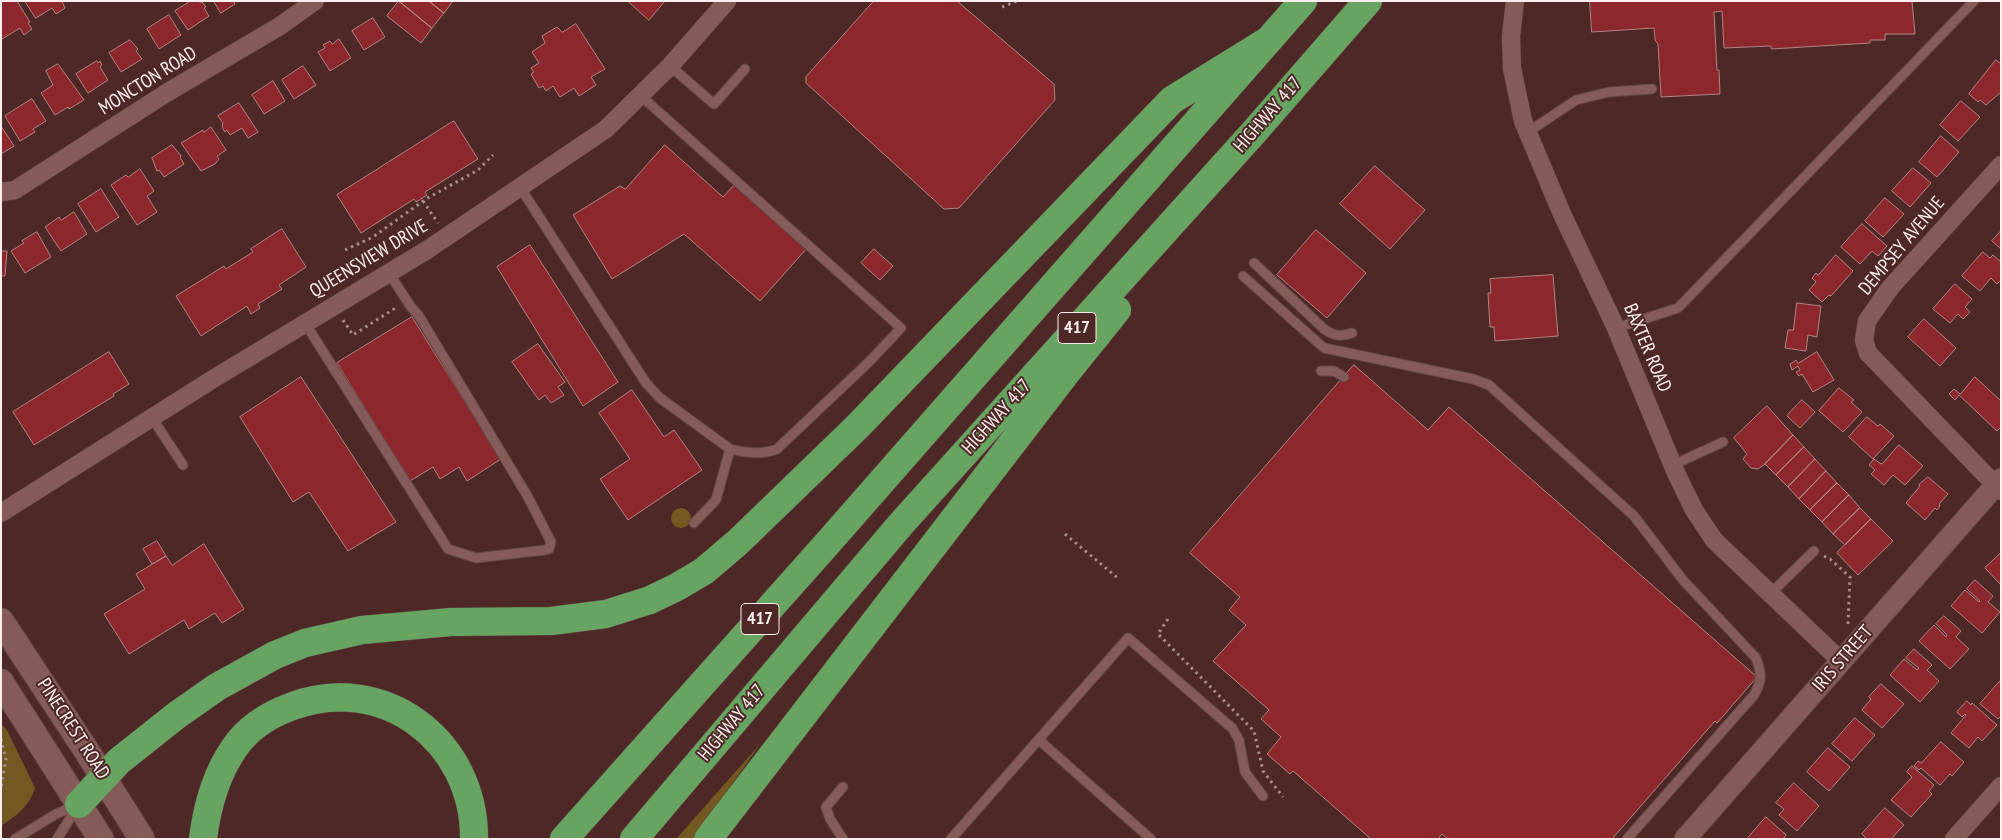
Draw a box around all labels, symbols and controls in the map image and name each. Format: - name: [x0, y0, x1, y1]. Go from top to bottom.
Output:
- street label: MONCTON ROAD: [95, 42, 201, 120]
- street label: HIGHWAY 417: [1229, 73, 1307, 157]
- street label: DEMPSEY AVENUE: [1854, 192, 1950, 300]
- street label: QUEENSVIEW DRIVE: [306, 215, 432, 303]
- street label: BAXTER ROAD: [1618, 300, 1676, 396]
- road number: 417: [1058, 312, 1096, 343]
- street label: HIGHWAY 417: [958, 375, 1036, 459]
- road number: 417: [741, 604, 779, 634]
- street label: IRIS STREET: [1808, 621, 1878, 697]
- street label: PINECREST ROAD: [32, 674, 114, 784]
- street label: HIGHWAY 417: [693, 680, 771, 766]

